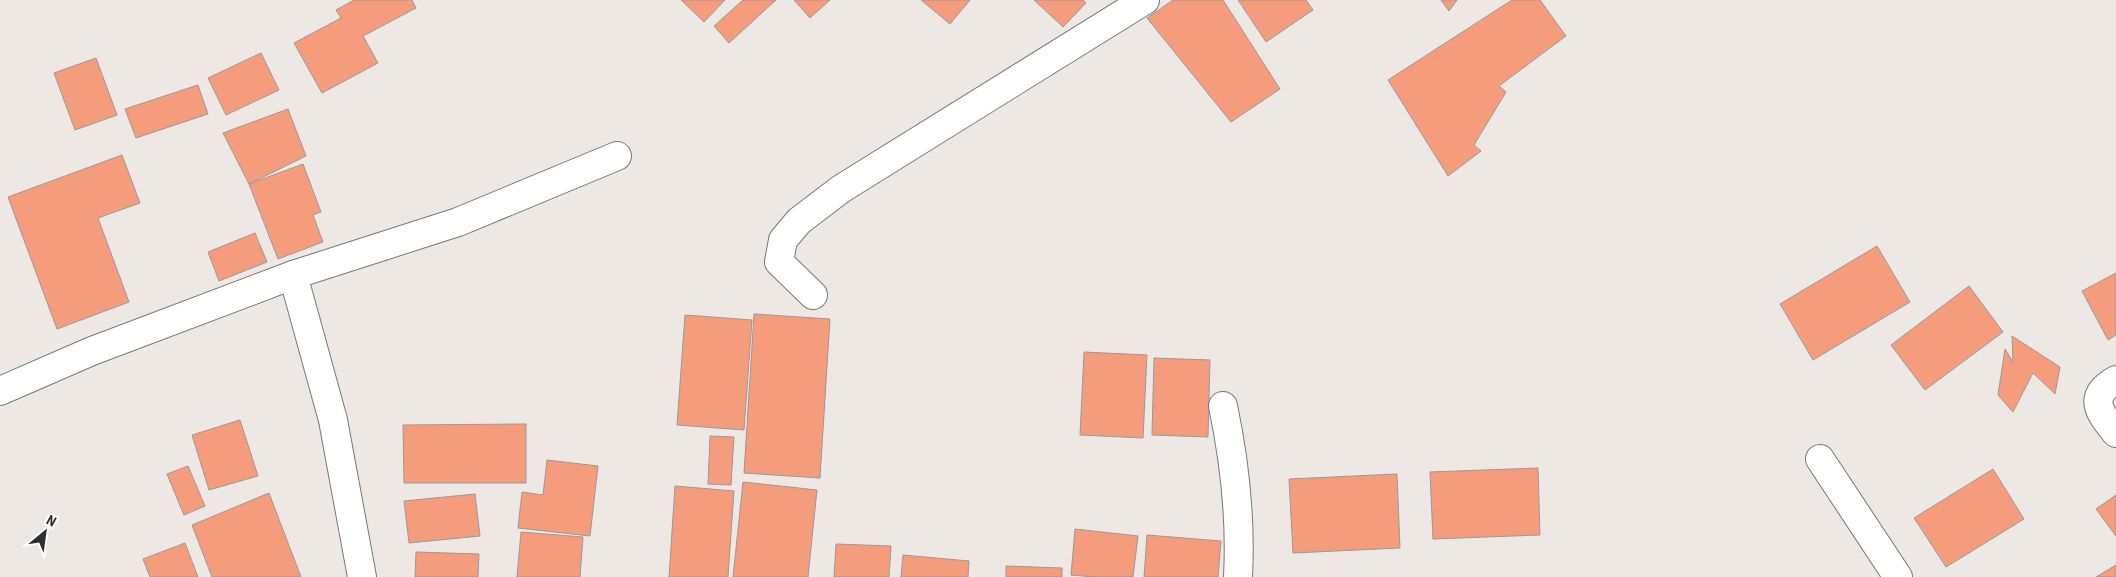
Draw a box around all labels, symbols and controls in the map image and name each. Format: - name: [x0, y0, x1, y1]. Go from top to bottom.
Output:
- north arrow: [20, 507, 70, 557]
- text: N: [44, 512, 59, 530]

